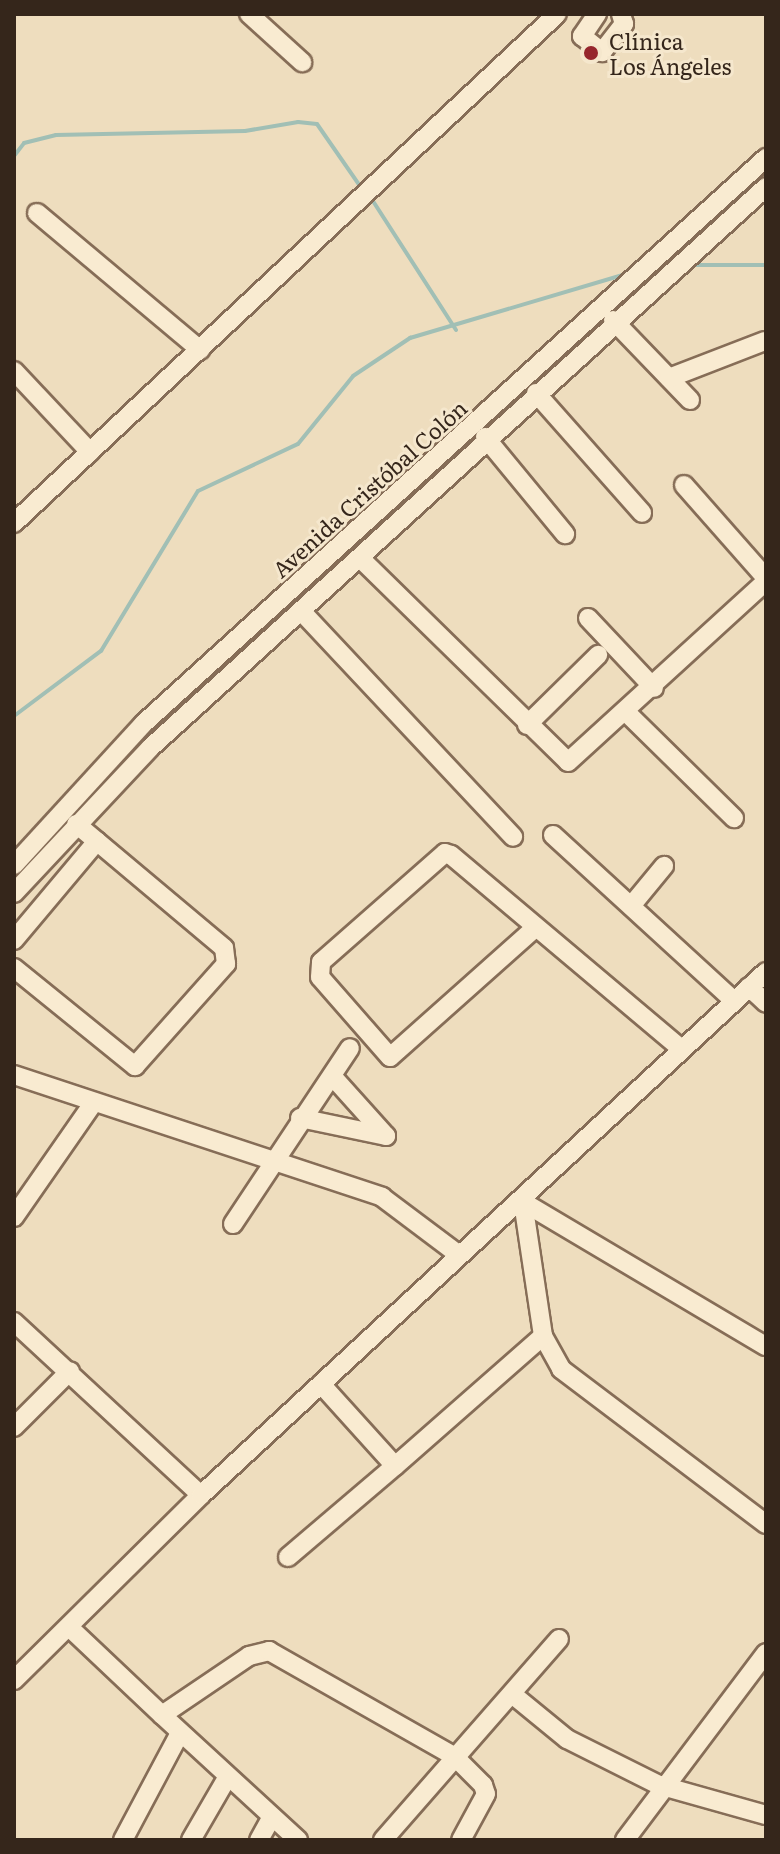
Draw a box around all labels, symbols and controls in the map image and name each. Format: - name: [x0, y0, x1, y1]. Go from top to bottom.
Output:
- place label: Clínica Los Ángeles: [609, 27, 731, 78]
- marker: Clínica Los Ángeles: [580, 42, 602, 64]
- street label: Avenida Cristóbal Colón: [266, 394, 472, 582]

